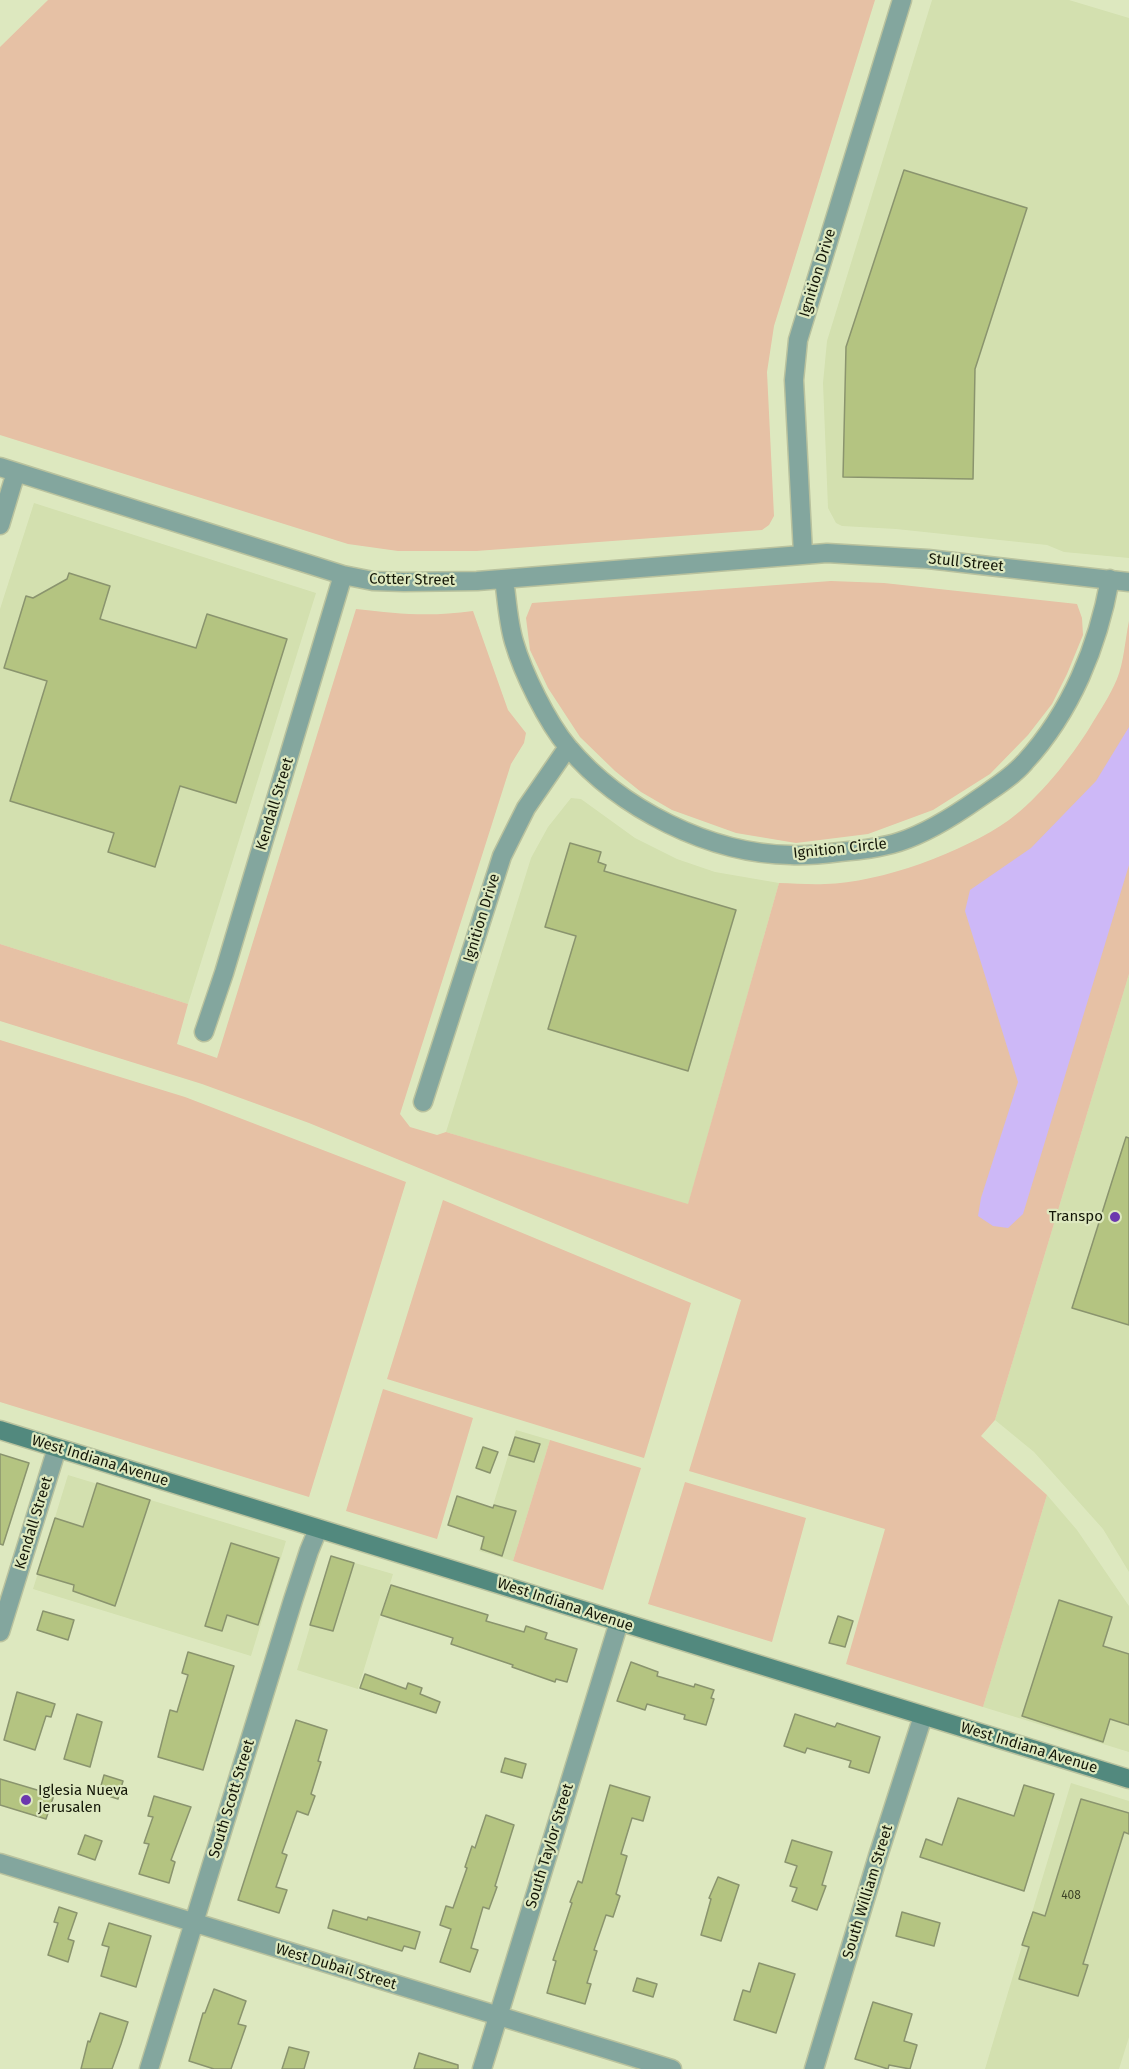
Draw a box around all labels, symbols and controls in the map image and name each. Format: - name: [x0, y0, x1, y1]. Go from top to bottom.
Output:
- street label: Ignition Drive: [796, 227, 840, 319]
- street label: Stull Street: [927, 550, 1005, 576]
- street label: Cotter Street: [369, 570, 455, 590]
- street label: Kendall Street: [252, 755, 298, 853]
- street label: Ignition Circle: [792, 835, 888, 863]
- street label: Ignition Drive: [460, 872, 504, 964]
- place label: Transpo: [1049, 1208, 1103, 1226]
- marker: Transpo: [1108, 1210, 1122, 1224]
- street label: West Indiana Avenue: [29, 1432, 171, 1490]
- street label: Kendall Street: [11, 1474, 57, 1572]
- street label: West Indiana Avenue: [495, 1574, 635, 1636]
- street label: West Indiana Avenue: [958, 1719, 1100, 1777]
- street label: South Scott Street: [205, 1737, 259, 1861]
- street label: South Taylor Street: [522, 1781, 578, 1911]
- place label: Iglesia Nueva Jerusalen: [38, 1782, 128, 1817]
- marker: Iglesia Nueva Jerusalen: [19, 1793, 33, 1807]
- street label: South William Street: [839, 1823, 897, 1961]
- house number: 408: [1061, 1889, 1081, 1903]
- street label: West Dubail Street: [273, 1940, 399, 1994]

